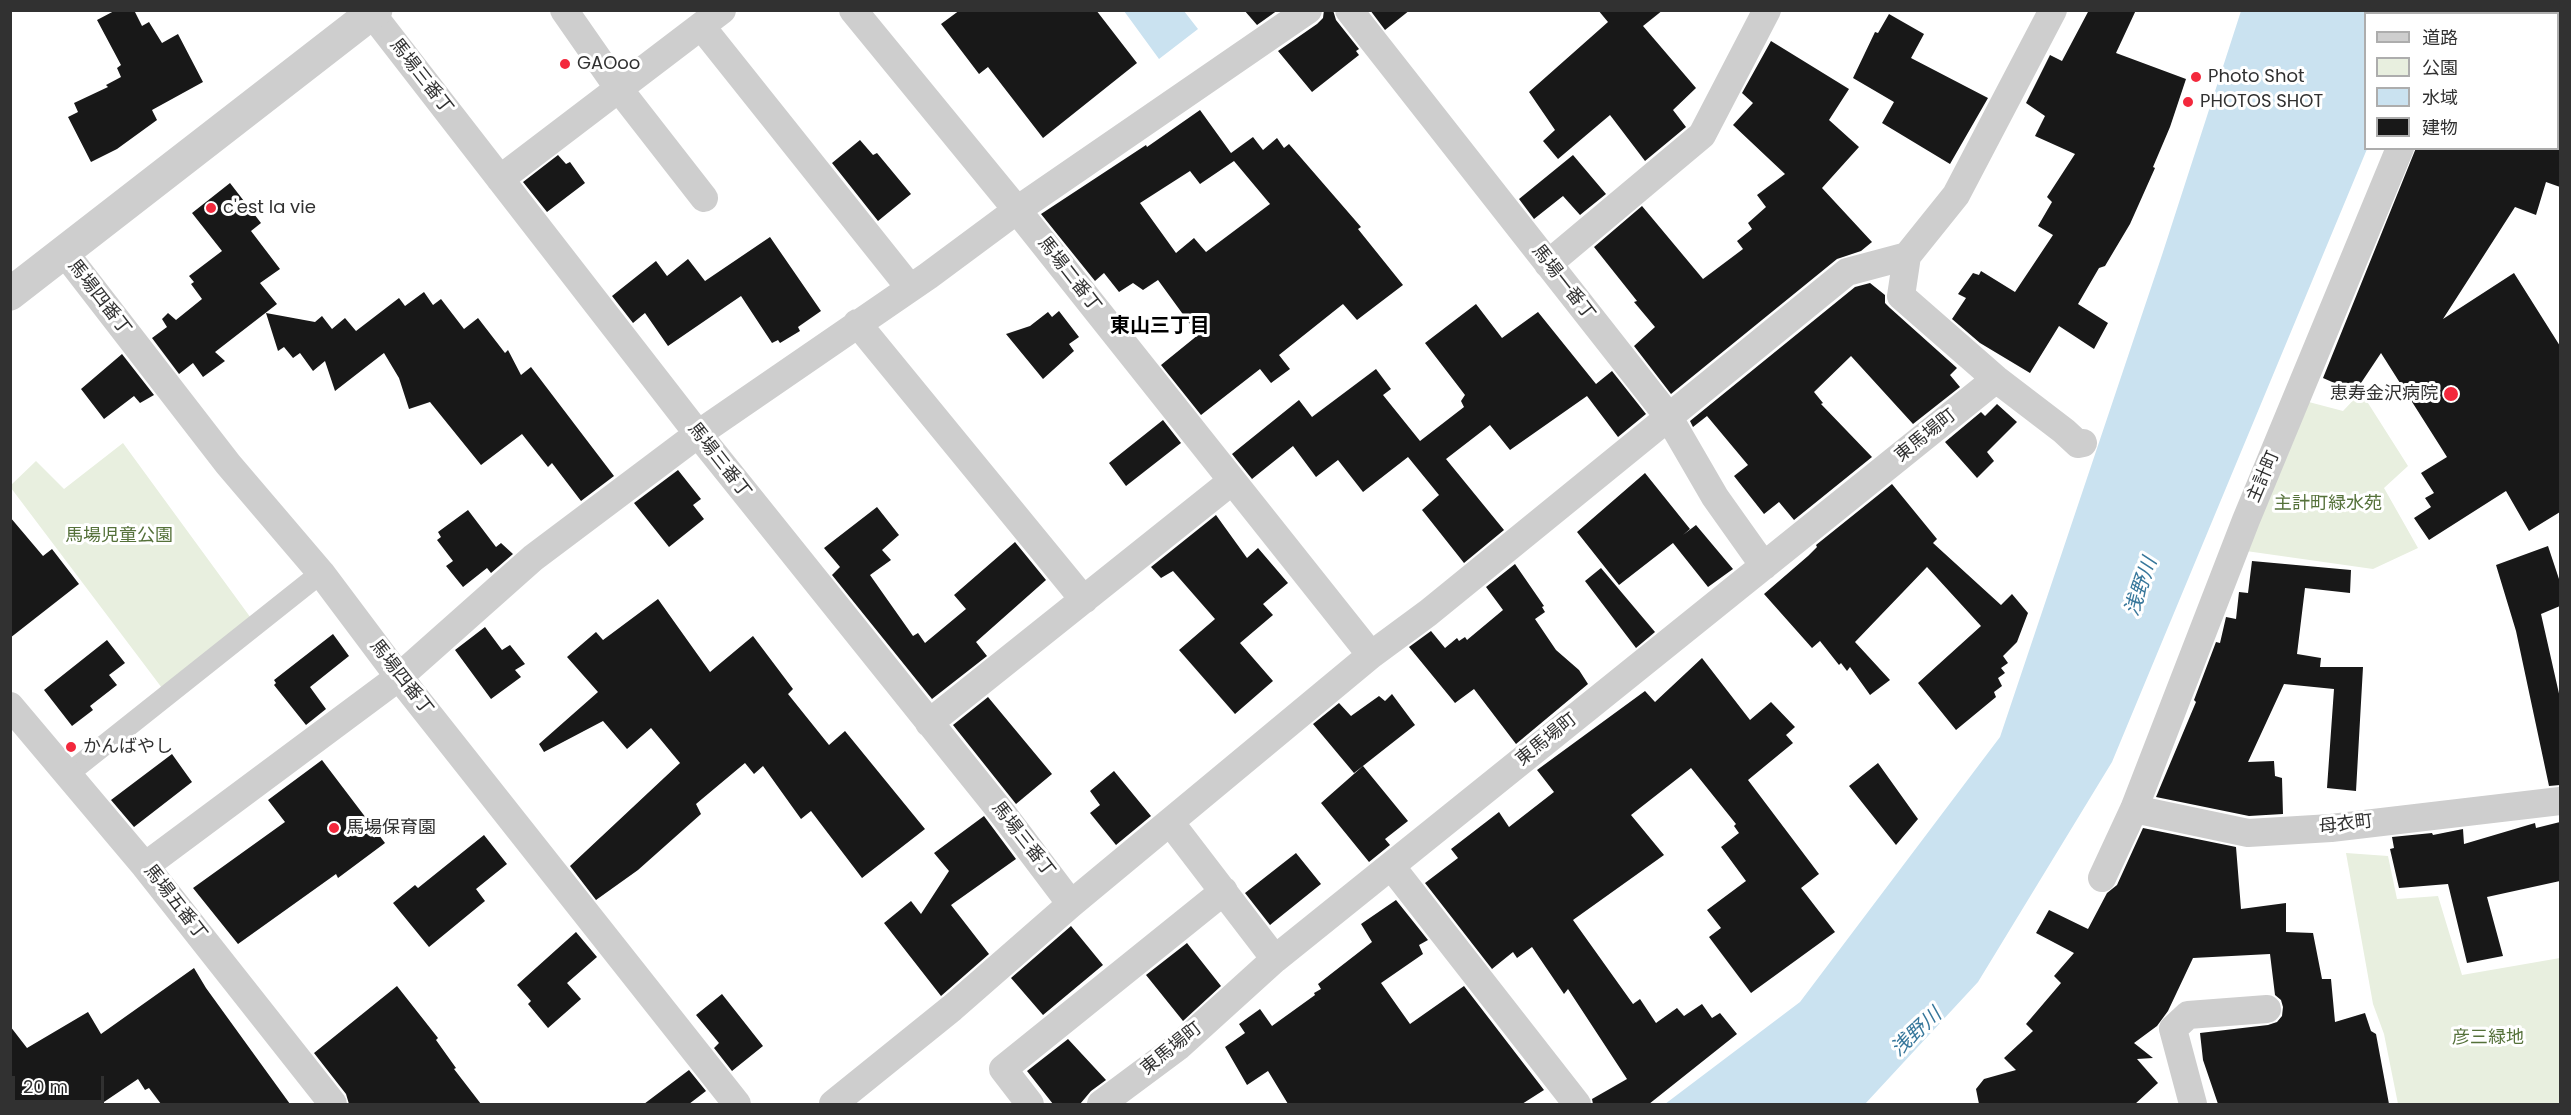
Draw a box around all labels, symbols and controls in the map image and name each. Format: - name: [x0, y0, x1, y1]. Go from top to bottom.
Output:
- legend: [2364, 12, 2559, 150]
- text: 道路: [2422, 25, 2458, 50]
- street label: 馬場三番丁: [385, 35, 457, 119]
- place label: GAOoo: [577, 53, 640, 75]
- text: 公園: [2422, 55, 2458, 80]
- marker: GAOoo: [558, 57, 572, 71]
- place label: Photo Shot: [2208, 66, 2304, 88]
- marker: Photo Shot: [2189, 70, 2203, 84]
- text: 水域: [2422, 85, 2458, 110]
- place label: PHOTOS SHOT: [2200, 91, 2323, 113]
- marker: PHOTOS SHOT: [2181, 95, 2195, 109]
- text: 建物: [2422, 115, 2458, 140]
- place label: c'est la vie: [223, 197, 316, 219]
- marker: c'est la vie: [204, 201, 218, 215]
- street label: 馬場二番丁: [1033, 233, 1105, 317]
- street label: 馬場一番丁: [1527, 241, 1599, 325]
- street label: 馬場四番丁: [63, 256, 135, 340]
- district label: 東山三丁目: [1110, 315, 1210, 339]
- place label: 恵寿金沢病院: [2330, 383, 2438, 405]
- marker: 恵寿金沢病院: [2442, 385, 2460, 403]
- street label: 東馬場町: [1891, 405, 1961, 467]
- street label: 馬場三番丁: [683, 419, 755, 503]
- street label: 主計町: [2244, 448, 2284, 506]
- park label: 主計町緑水苑: [2274, 493, 2382, 515]
- park label: 馬場児童公園: [65, 525, 173, 547]
- water label: 浅野川: [2121, 555, 2163, 619]
- street label: 馬場四番丁: [365, 636, 437, 720]
- street label: 東馬場町: [1512, 709, 1582, 771]
- place label: かんばやし: [83, 736, 173, 758]
- marker: かんばやし: [64, 740, 78, 754]
- street label: 馬場三番丁: [987, 798, 1059, 882]
- street label: 母衣町: [2318, 811, 2374, 839]
- place label: 馬場保育園: [346, 817, 436, 839]
- marker: 馬場保育園: [327, 821, 341, 835]
- street label: 馬場五番丁: [139, 861, 211, 945]
- water label: 浅野川: [1887, 1004, 1947, 1062]
- street label: 東馬場町: [1137, 1018, 1207, 1080]
- park label: 彦三緑地: [2452, 1027, 2524, 1049]
- scale bar: [15, 1064, 106, 1102]
- text: 20 m: [23, 1074, 68, 1099]

